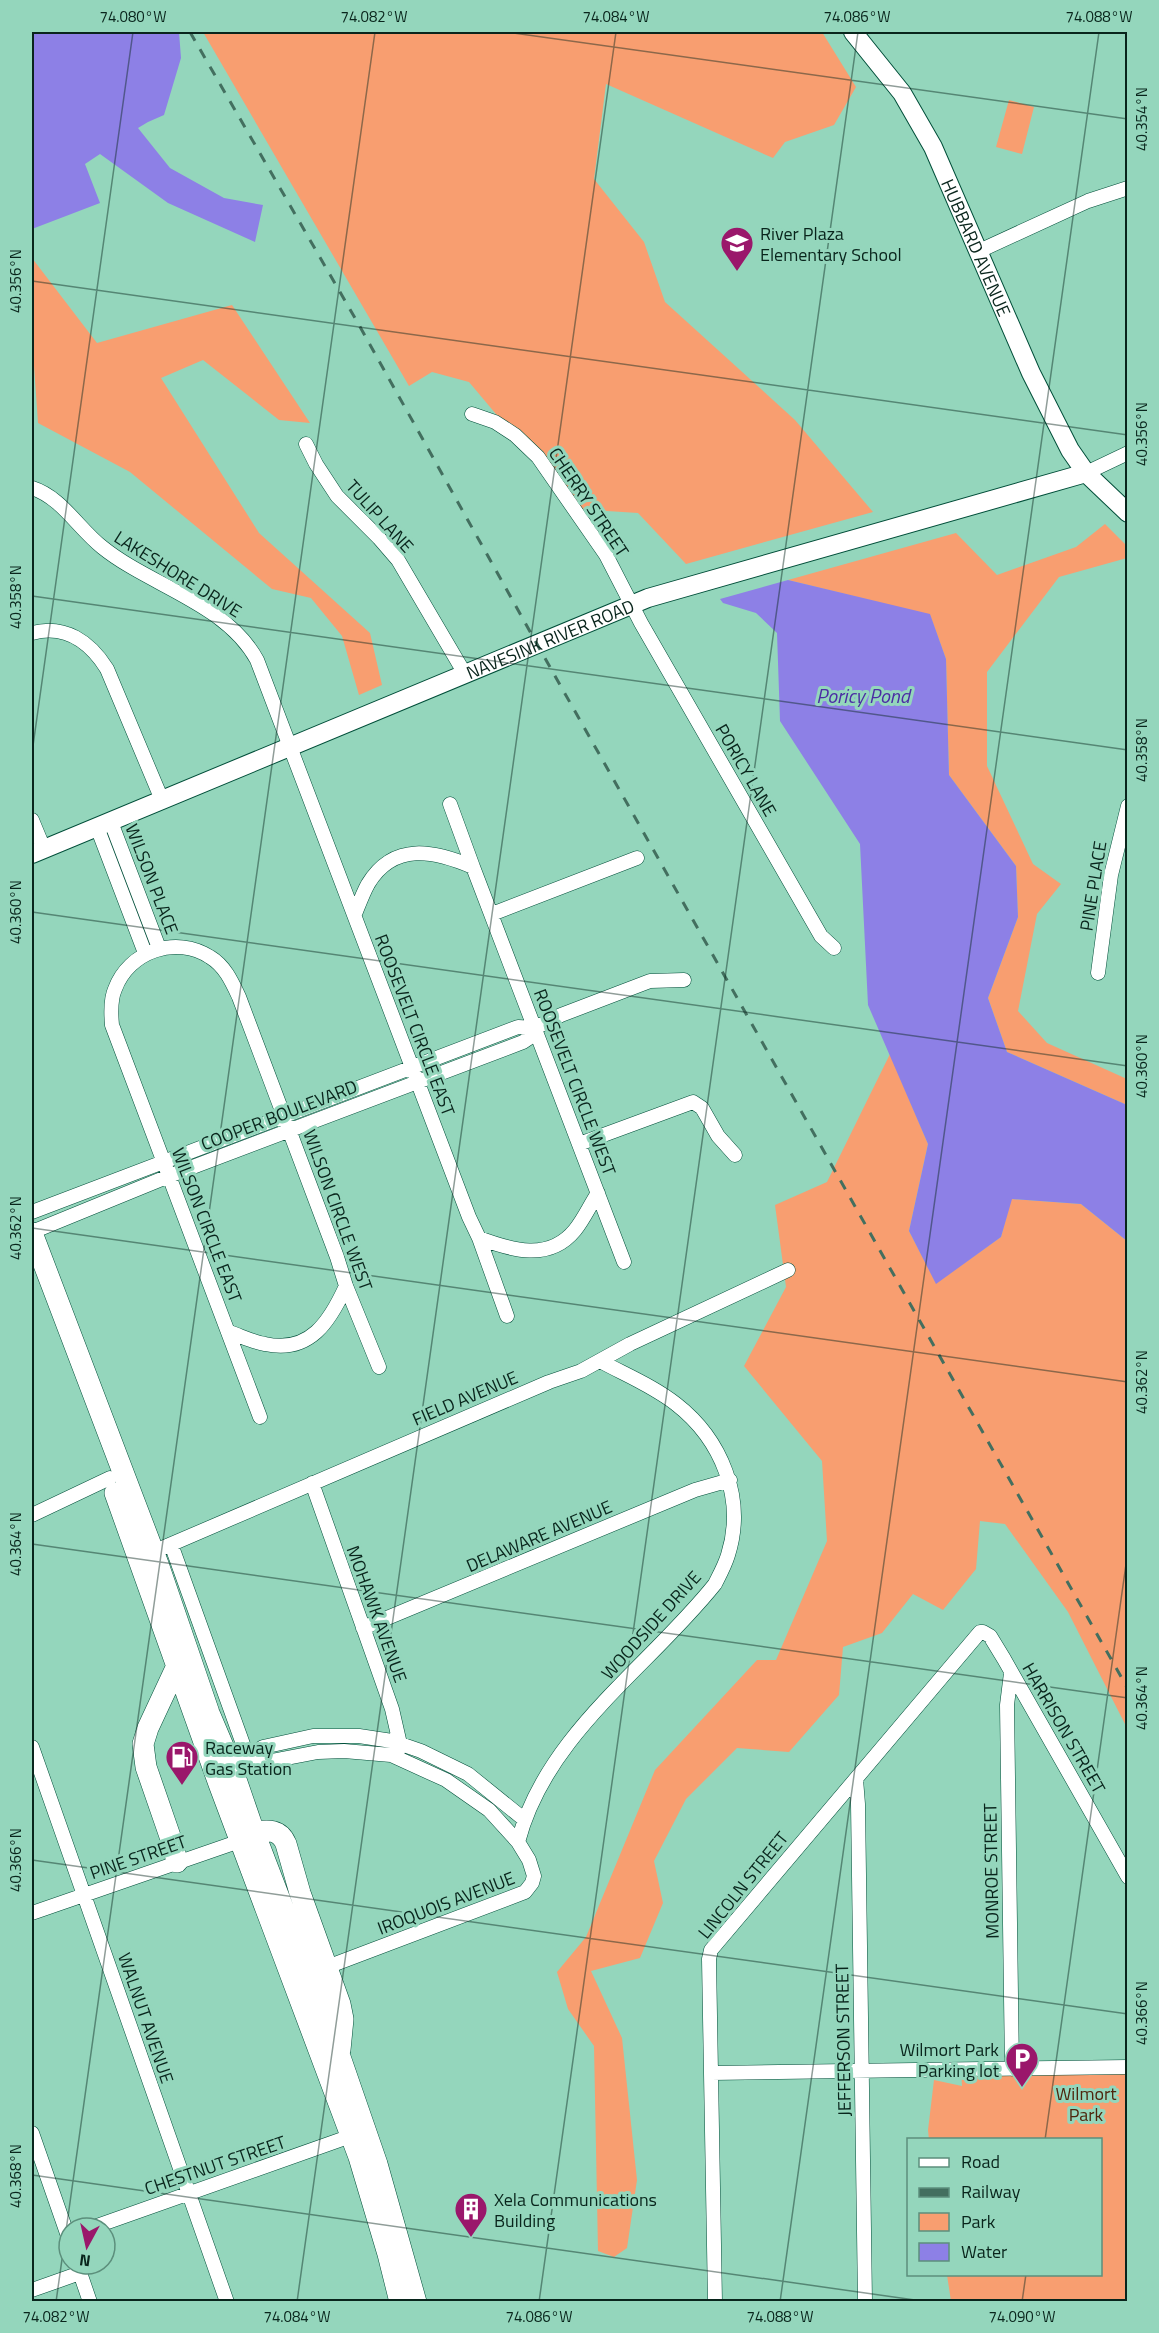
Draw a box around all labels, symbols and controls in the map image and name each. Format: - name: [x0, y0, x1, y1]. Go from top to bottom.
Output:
- text: 74.080°W: [100, 5, 166, 28]
- text: 74.082°W: [341, 5, 407, 28]
- text: 74.084°W: [583, 5, 649, 28]
- text: 74.086°W: [824, 5, 890, 28]
- text: 74.088°W: [1066, 5, 1132, 28]
- text: 40.354°N: [1130, 87, 1153, 151]
- street label: HUBBARD AVENUE: [935, 174, 1018, 321]
- place label: River Plaza Elementary School: [760, 220, 902, 268]
- school or university icon: River Plaza Elementary School: [719, 225, 755, 272]
- text: 40.356°N: [4, 249, 27, 313]
- text: 40.356°N: [1130, 402, 1153, 466]
- street label: CHERRY STREET: [542, 442, 636, 563]
- street label: TULIP LANE: [340, 473, 420, 559]
- street label: LAKESHORE DRIVE: [109, 524, 247, 624]
- text: 40.358°N: [4, 565, 27, 629]
- street label: NAVESINK RIVER ROAD: [462, 592, 638, 686]
- water label: Poricy Pond: [816, 680, 912, 711]
- text: 40.358°N: [1130, 718, 1153, 782]
- street label: PORICY LANE: [709, 719, 783, 821]
- street label: WILSON PLACE: [119, 820, 185, 938]
- street label: PINE PLACE: [1073, 839, 1113, 933]
- text: 40.360°N: [4, 880, 27, 944]
- street label: ROOSEVELT CIRCLE EAST: [368, 930, 462, 1120]
- street label: ROOSEVELT CIRCLE WEST: [527, 985, 623, 1180]
- text: 40.360°N: [1130, 1034, 1153, 1098]
- street label: COOPER BOULEVARD: [197, 1073, 361, 1157]
- street label: WILSON CIRCLE WEST: [296, 1126, 380, 1295]
- street label: WILSON CIRCLE EAST: [165, 1144, 249, 1307]
- text: 40.362°N: [4, 1196, 27, 1260]
- text: 40.362°N: [1130, 1350, 1153, 1414]
- street label: FIELD AVENUE: [408, 1364, 522, 1432]
- street label: DELAWARE AVENUE: [462, 1493, 616, 1579]
- text: 40.364°N: [4, 1512, 27, 1576]
- street label: MOHAWK AVENUE: [340, 1542, 414, 1686]
- street label: WOODSIDE DRIVE: [595, 1564, 707, 1686]
- street label: HARRISON STREET: [1016, 1658, 1113, 1799]
- text: 40.364°N: [1130, 1666, 1153, 1730]
- place label: Raceway Gas Station: [205, 1734, 292, 1782]
- fuel station icon: Raceway Gas Station: [164, 1739, 200, 1786]
- street label: MONROE STREET: [976, 1802, 1006, 1939]
- street label: LINCOLN STREET: [691, 1825, 795, 1944]
- text: 40.366°N: [4, 1828, 27, 1892]
- street label: PINE STREET: [86, 1828, 191, 1886]
- street label: IROQUOIS AVENUE: [373, 1864, 519, 1942]
- street label: WALNUT AVENUE: [111, 1949, 181, 2087]
- street label: JEFFERSON STREET: [828, 1963, 858, 2117]
- text: 40.366°N: [1130, 1981, 1153, 2045]
- place label: Wilmort Park Parking lot: [899, 2036, 1000, 2084]
- parking icon: Wilmort Park Parking lot: [1004, 2041, 1040, 2088]
- park label: Wilmort Park: [1055, 2080, 1117, 2128]
- street label: CHESTNUT STREET: [141, 2128, 290, 2202]
- legend: [907, 2138, 1102, 2276]
- text: 40.368°N: [4, 2144, 27, 2208]
- text: Road: [961, 2148, 1000, 2175]
- text: Railway: [961, 2178, 1021, 2205]
- place label: Xela Communications Building: [494, 2186, 657, 2234]
- building icon: Xela Communications Building: [453, 2191, 489, 2238]
- text: Park: [961, 2208, 996, 2235]
- north arrow: [57, 2216, 117, 2276]
- text: Water: [961, 2238, 1007, 2265]
- text: N: [78, 2248, 92, 2274]
- text: 74.082°W: [23, 2305, 89, 2328]
- text: 74.084°W: [264, 2305, 330, 2328]
- text: 74.086°W: [506, 2305, 572, 2328]
- text: 74.088°W: [747, 2305, 813, 2328]
- text: 74.090°W: [989, 2305, 1055, 2328]

